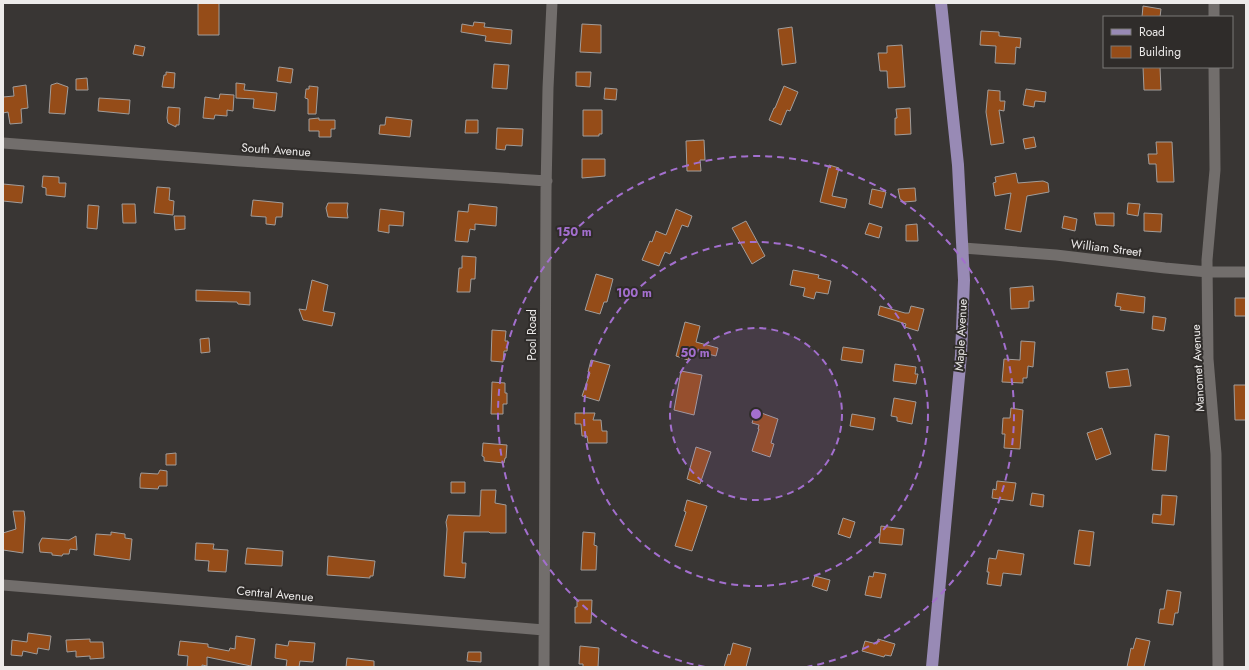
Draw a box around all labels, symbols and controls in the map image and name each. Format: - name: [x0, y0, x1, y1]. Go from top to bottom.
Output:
- legend: [1103, 16, 1233, 68]
- text: Road: [1139, 23, 1165, 41]
- text: Building: [1139, 43, 1181, 61]
- street label: South Avenue: [241, 139, 311, 161]
- text: 150 m: [556, 223, 592, 241]
- street label: William Street: [1070, 235, 1142, 261]
- text: 100 m: [616, 284, 652, 302]
- street label: Maple Avenue: [950, 298, 972, 372]
- street label: Pool Road: [523, 309, 541, 361]
- street label: Manomet Avenue: [1187, 324, 1209, 412]
- text: 50 m: [680, 344, 710, 362]
- centre of rings: [749, 407, 763, 421]
- street label: Central Avenue: [236, 582, 314, 606]

